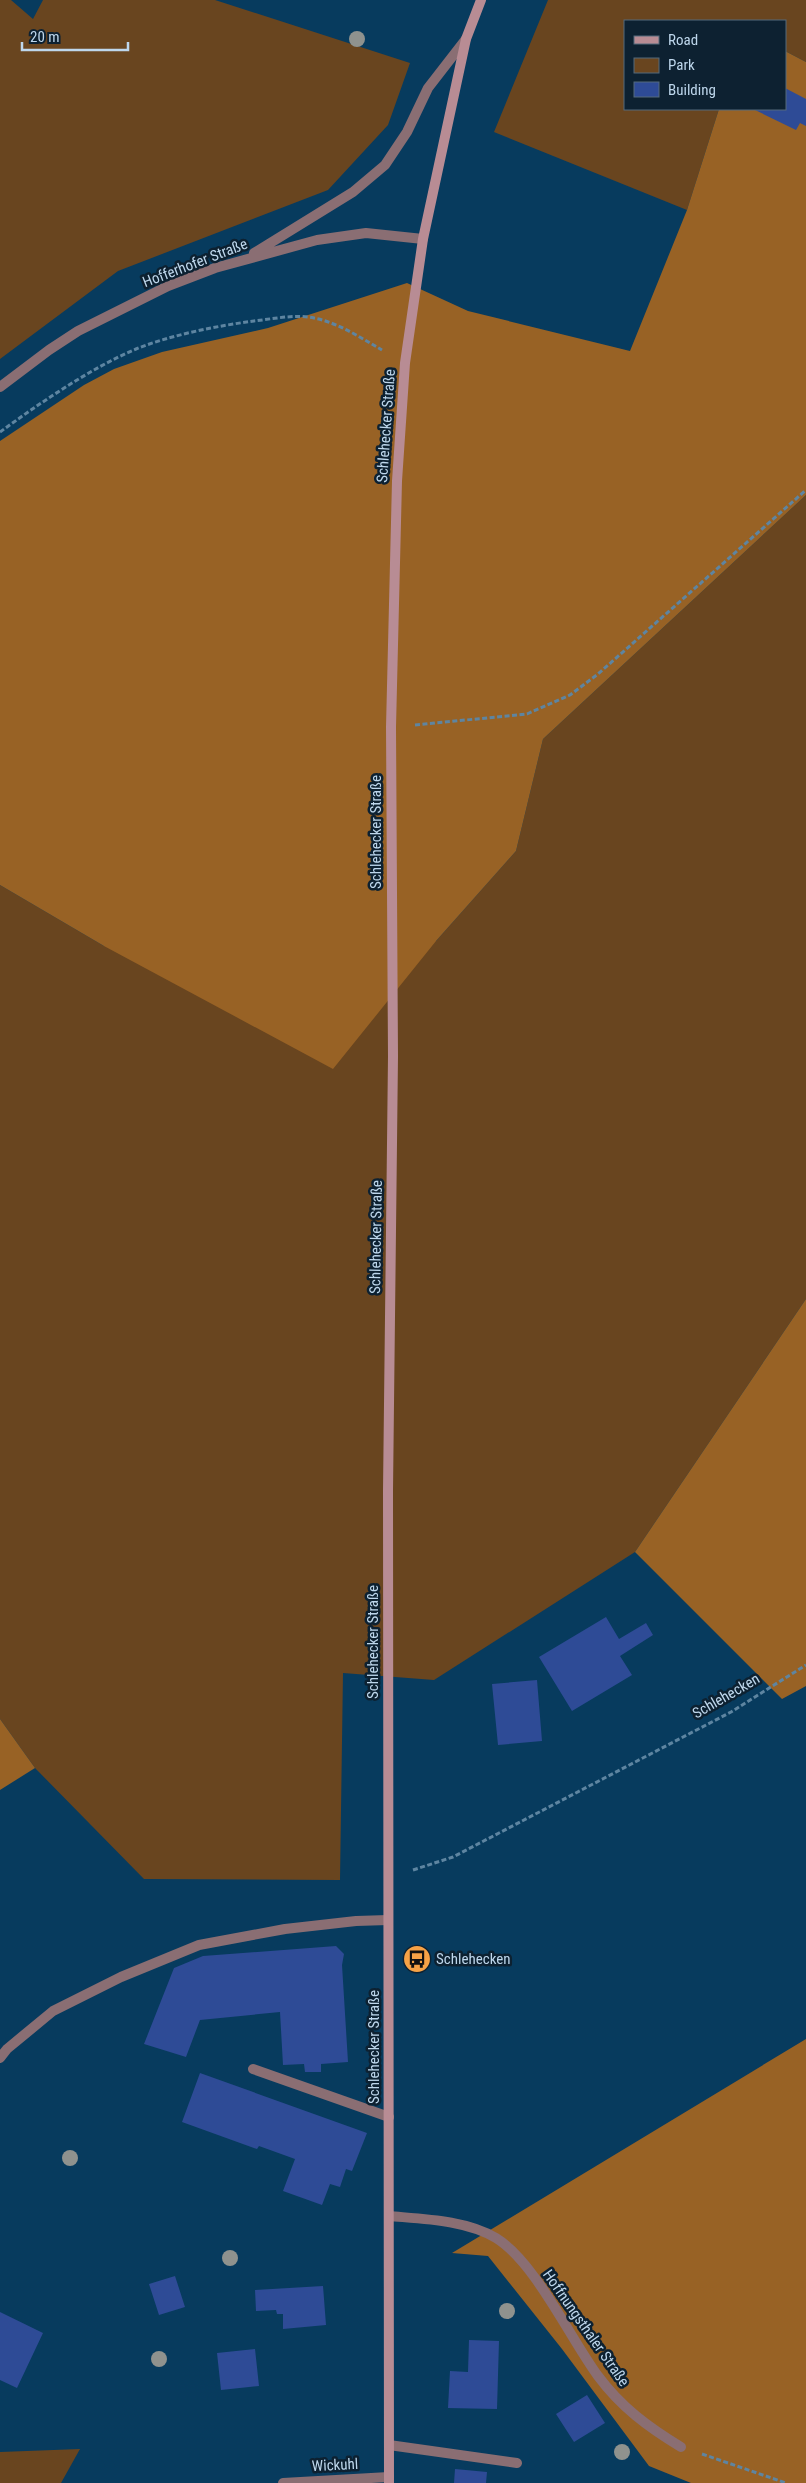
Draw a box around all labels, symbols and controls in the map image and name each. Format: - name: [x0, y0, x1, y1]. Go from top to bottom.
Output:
- scale bar: [22, 20, 129, 52]
- legend: [624, 20, 786, 110]
- text: 20 m: [30, 28, 60, 46]
- text: Road: [668, 31, 698, 49]
- text: Park: [668, 56, 695, 74]
- text: Building: [668, 81, 716, 99]
- street label: Hofferhofer Straße: [140, 235, 250, 291]
- street label: Schlehecker Straße: [373, 369, 399, 483]
- street label: Schlehecker Straße: [367, 775, 385, 889]
- street label: Schlehecker Straße: [366, 1180, 386, 1294]
- street label: Schlehecker Straße: [364, 1585, 382, 1699]
- street label: Schlehecken: [689, 1670, 763, 1722]
- bus stop icon: Schlehecken: [402, 1944, 432, 1974]
- place label: Schlehecken: [436, 1950, 511, 1968]
- street label: Schlehecker Straße: [365, 1990, 383, 2104]
- street label: Hoffnungsthaler Straße: [539, 2266, 633, 2390]
- street label: Wickuhl: [311, 2455, 359, 2475]

